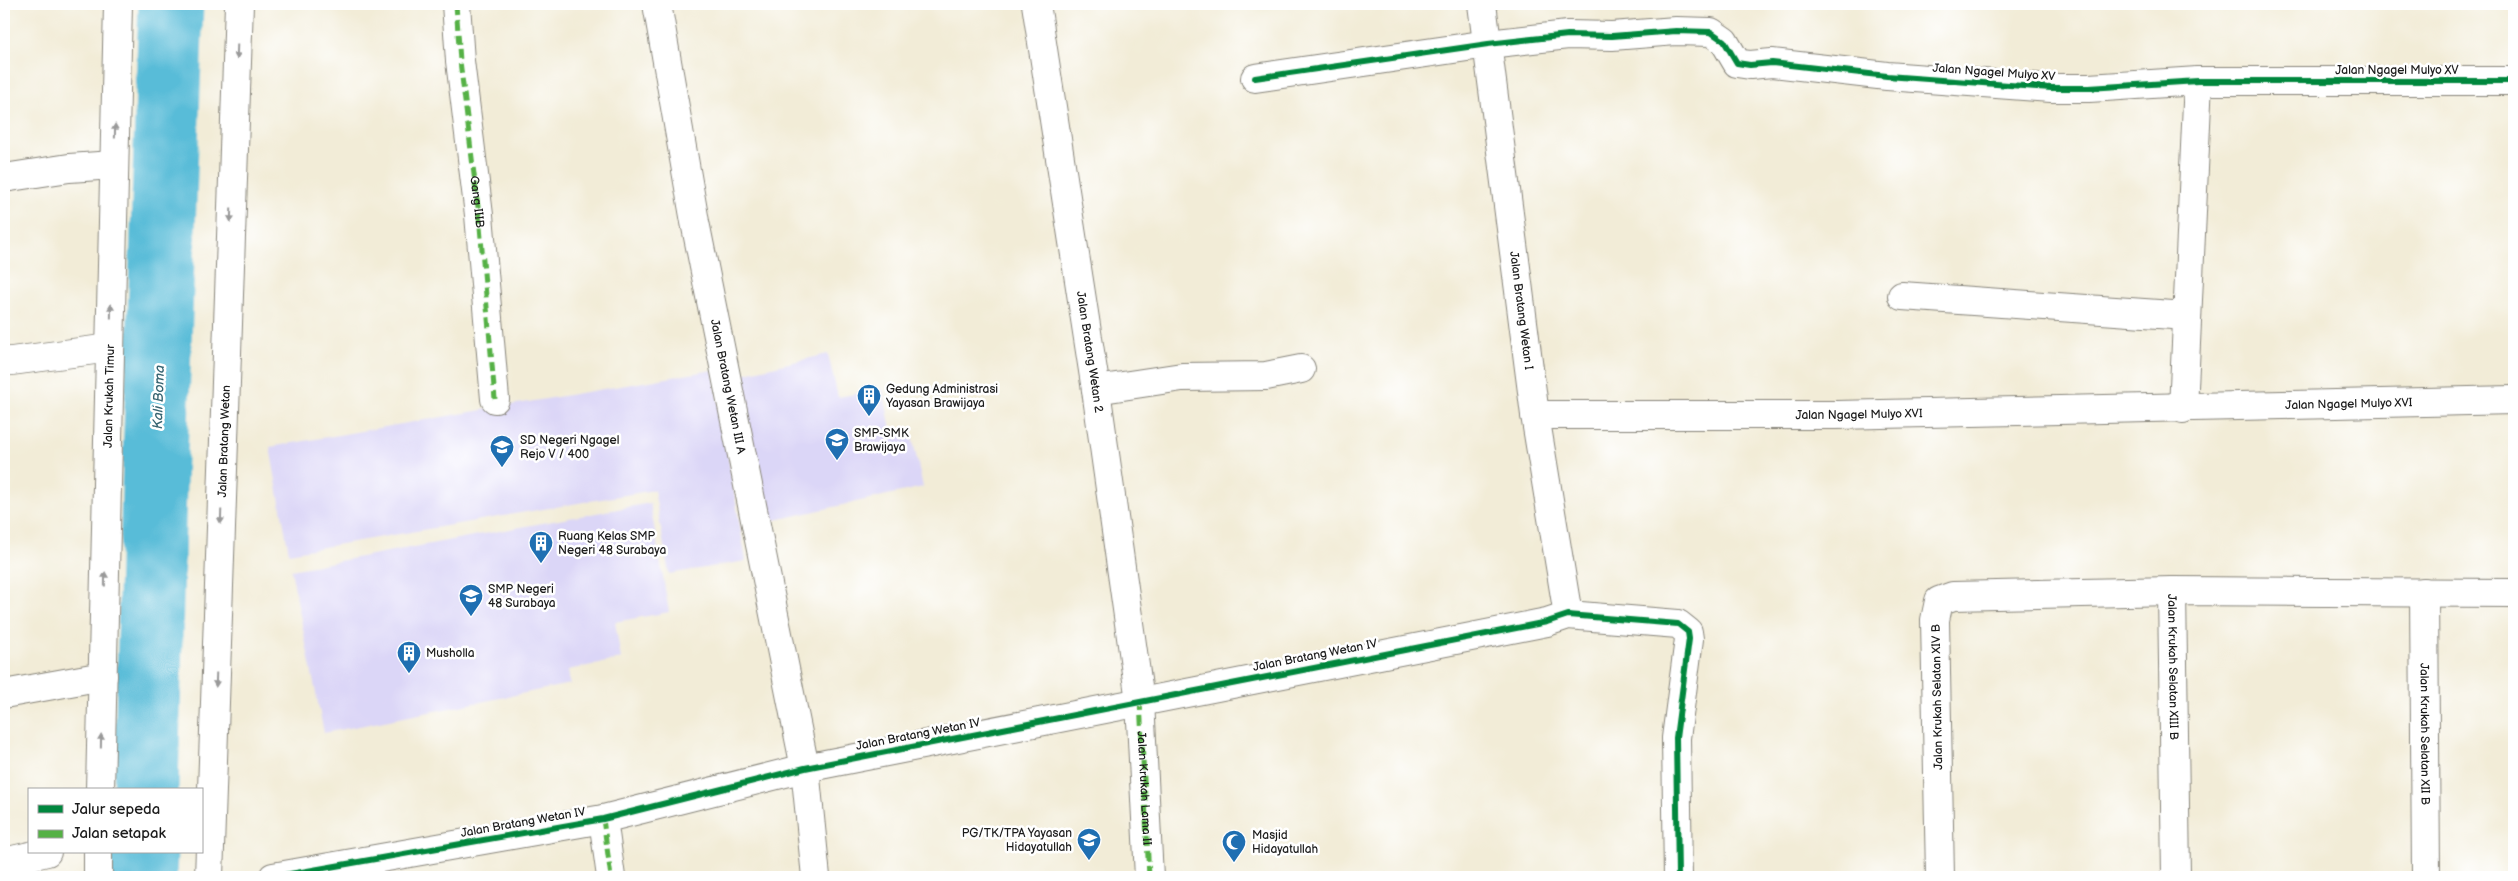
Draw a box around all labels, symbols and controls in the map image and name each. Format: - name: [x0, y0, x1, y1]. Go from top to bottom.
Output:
- one-way arrow: [233, 45, 241, 61]
- street label: Jalan Ngagel Mulyo XV: [1932, 61, 2057, 84]
- street label: Jalan Ngagel Mulyo XV: [2335, 63, 2459, 78]
- one-way arrow: [111, 123, 119, 139]
- street label: Gang IIIB: [466, 175, 487, 228]
- one-way arrow: [227, 207, 235, 223]
- street label: Jalan Bratang Wetan I: [1506, 250, 1536, 371]
- street label: Jalan Bratang Wetan 2: [1073, 290, 1106, 414]
- one-way arrow: [107, 303, 115, 319]
- street label: Jalan Bratang Wetan III A: [707, 318, 749, 456]
- street label: Jalan Krukah Timur: [101, 344, 118, 448]
- water label: Kali Boma: [149, 365, 168, 429]
- place label: Gedung Administrasi Yayasan Brawijaya: [885, 382, 998, 411]
- building icon: Gedung Administrasi Yayasan Brawijaya: [856, 383, 882, 417]
- street label: Jalan Bratang Wetan: [215, 385, 234, 498]
- street label: Jalan Ngagel Mulyo XVI: [2285, 395, 2413, 413]
- street label: Jalan Ngagel Mulyo XVI: [1795, 406, 1923, 423]
- place label: SMP-SMK Brawijaya: [854, 426, 909, 455]
- school or university icon: SMP-SMK Brawijaya: [824, 427, 850, 461]
- place label: SD Negeri Ngagel Rejo V / 400: [520, 433, 619, 462]
- school or university icon: SD Negeri Ngagel Rejo V / 400: [489, 434, 515, 468]
- one-way arrow: [217, 509, 225, 525]
- place label: Ruang Kelas SMP Negeri 48 Surabaya: [558, 529, 666, 558]
- building icon: Ruang Kelas SMP Negeri 48 Surabaya: [528, 530, 554, 564]
- one-way arrow: [101, 570, 109, 586]
- place label: SMP Negeri 48 Surabaya: [488, 582, 556, 611]
- school or university icon: SMP Negeri 48 Surabaya: [458, 583, 484, 617]
- street label: Jalan Krukah Selatan XIII B: [2164, 594, 2181, 740]
- street label: Jalan Krukah Selatan XIV B: [1929, 624, 1946, 770]
- street label: Jalan Bratang Wetan IV: [1252, 636, 1379, 675]
- building icon: Musholla: [396, 640, 422, 674]
- place label: Musholla: [426, 646, 475, 661]
- street label: Jalan Krukah Selatan XII B: [2416, 663, 2432, 805]
- one-way arrow: [211, 672, 219, 688]
- street label: Jalan Bratang Wetan IV: [855, 715, 982, 754]
- street label: Jalan Krukah Lama II: [1134, 731, 1154, 846]
- one-way arrow: [97, 733, 105, 749]
- legend: [28, 788, 202, 854]
- text: Jalur sepeda: [72, 800, 160, 819]
- street label: Jalan Bratang Wetan IV: [459, 804, 587, 841]
- text: Jalan setapak: [72, 824, 166, 843]
- place label: PG/TK/TPA Yayasan Hidayatullah: [962, 826, 1072, 855]
- school or university icon: PG/TK/TPA Yayasan Hidayatullah: [1076, 827, 1102, 861]
- place label: Masjid Hidayatullah: [1252, 828, 1319, 857]
- mosque icon: Masjid Hidayatullah: [1221, 829, 1247, 863]

